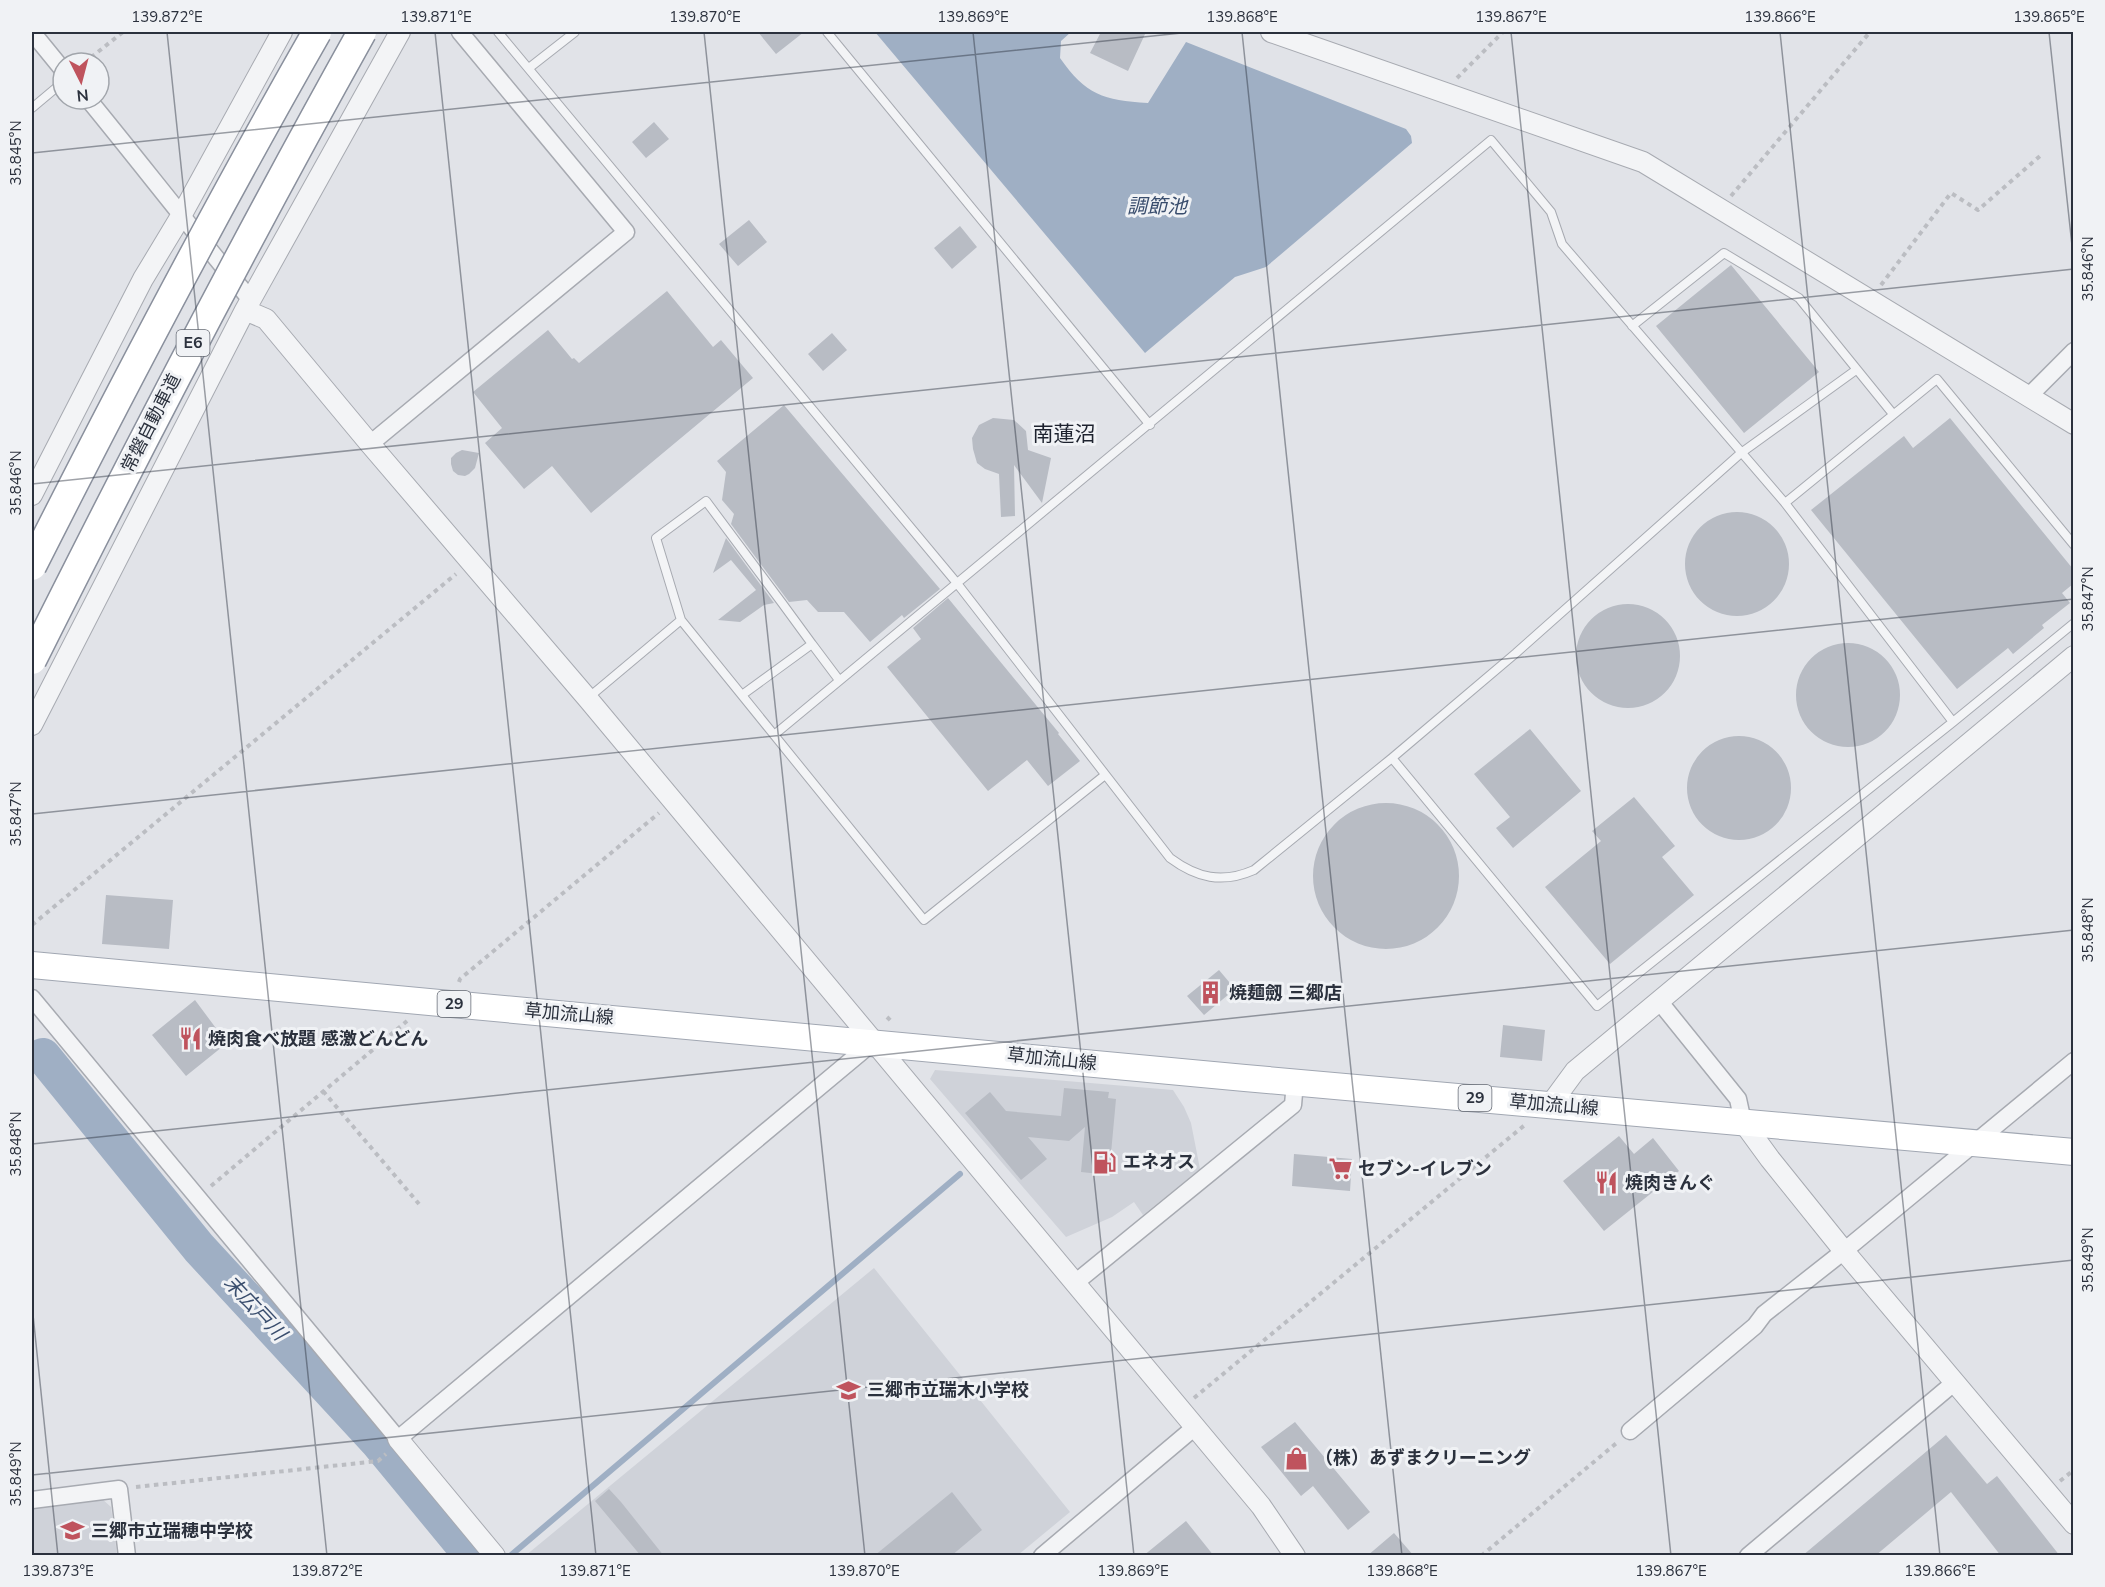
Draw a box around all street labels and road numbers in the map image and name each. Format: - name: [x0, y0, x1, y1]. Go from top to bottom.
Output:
- road number: E6: [176, 330, 210, 356]
- street label: 常磐自動車道: [116, 369, 186, 477]
- road number: 29: [438, 991, 470, 1017]
- street label: 草加流山線: [523, 998, 615, 1030]
- street label: 草加流山線: [1006, 1042, 1098, 1076]
- road number: 29: [1458, 1085, 1492, 1111]
- street label: 草加流山線: [1508, 1089, 1600, 1121]

